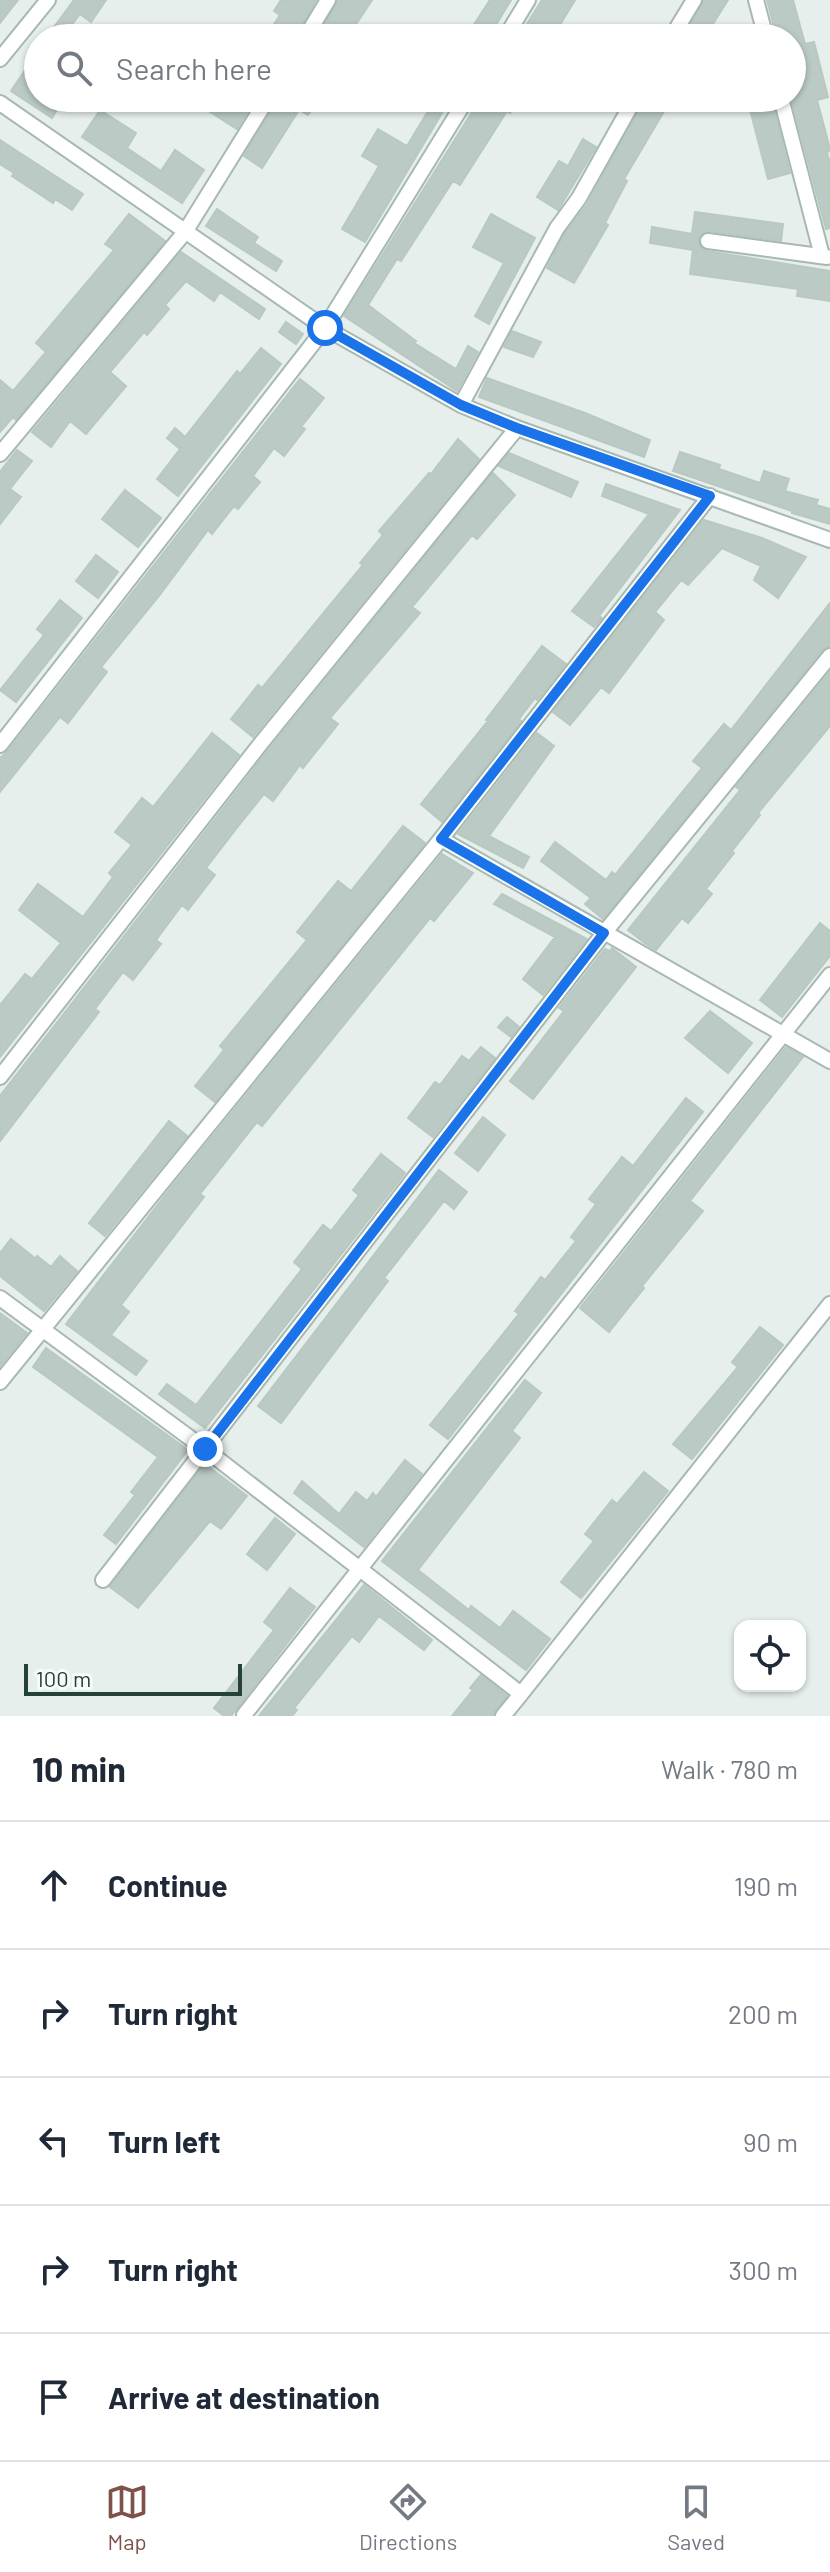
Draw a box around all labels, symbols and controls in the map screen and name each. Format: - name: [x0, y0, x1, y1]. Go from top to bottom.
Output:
- search box: [24, 24, 806, 112]
- icon: search: [52, 46, 96, 90]
- text: Search here: [116, 50, 272, 86]
- route start: [307, 310, 343, 346]
- route end: [187, 1431, 223, 1467]
- map controls: [734, 1620, 806, 1692]
- button: locate: [734, 1620, 806, 1692]
- scale bar: [24, 1660, 242, 1696]
- text: 100 m: [36, 1665, 91, 1691]
- text: 10 min: [32, 1748, 126, 1789]
- text: Walk · 780 m: [661, 1753, 798, 1784]
- icon: ahead: [32, 1863, 76, 1907]
- text: Continue: [108, 1867, 228, 1903]
- text: 190 m: [734, 1870, 798, 1901]
- icon: right: [32, 1991, 76, 2035]
- text: Turn right: [108, 1995, 238, 2031]
- text: 200 m: [728, 1998, 798, 2029]
- icon: left: [32, 2119, 76, 2163]
- text: Turn left: [108, 2123, 221, 2159]
- text: 90 m: [743, 2126, 798, 2157]
- icon: right: [32, 2247, 76, 2291]
- text: Turn right: [108, 2251, 238, 2287]
- text: 300 m: [729, 2254, 798, 2285]
- icon: arrive: [32, 2375, 76, 2419]
- text: Arrive at destination: [108, 2379, 380, 2415]
- tab: Map: [105, 2480, 149, 2554]
- tab: Directions: [359, 2480, 457, 2554]
- tab: Saved: [667, 2480, 725, 2554]

